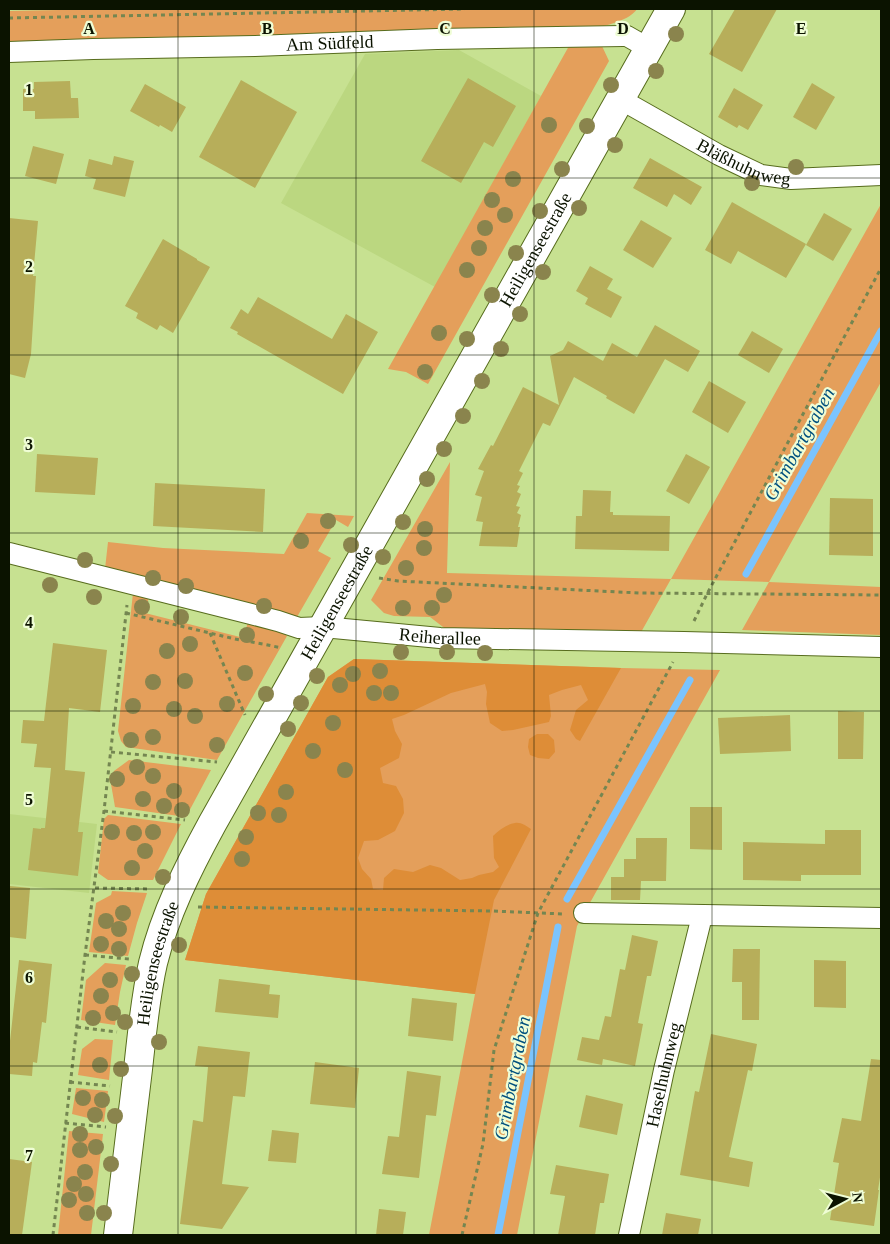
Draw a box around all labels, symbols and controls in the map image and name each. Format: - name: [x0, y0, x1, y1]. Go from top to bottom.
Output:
- text: A: [83, 20, 95, 37]
- text: B: [262, 20, 273, 37]
- text: C: [439, 20, 451, 37]
- text: D: [617, 20, 629, 37]
- text: E: [796, 20, 806, 37]
- street label: Am Südfeld: [286, 31, 374, 55]
- text: 1: [25, 81, 33, 98]
- street label: Bläßhuhnweg: [693, 135, 792, 189]
- street label: Heiligenseestraße: [495, 189, 576, 310]
- text: 2: [25, 258, 33, 275]
- water label: Grimbartgraben: [759, 384, 839, 504]
- text: 3: [25, 436, 33, 453]
- street label: Heiligenseestraße: [297, 542, 377, 663]
- text: 4: [25, 614, 33, 631]
- street label: Reiherallee: [398, 624, 481, 649]
- text: 5: [25, 791, 33, 808]
- street label: Heiligenseestraße: [133, 898, 183, 1027]
- text: 6: [25, 969, 33, 986]
- water label: Grimbartgraben: [490, 1014, 534, 1142]
- street label: Haselhuhnweg: [642, 1020, 685, 1129]
- text: 7: [25, 1147, 33, 1164]
- north arrow: [820, 1174, 870, 1224]
- text: N: [849, 1192, 865, 1203]

